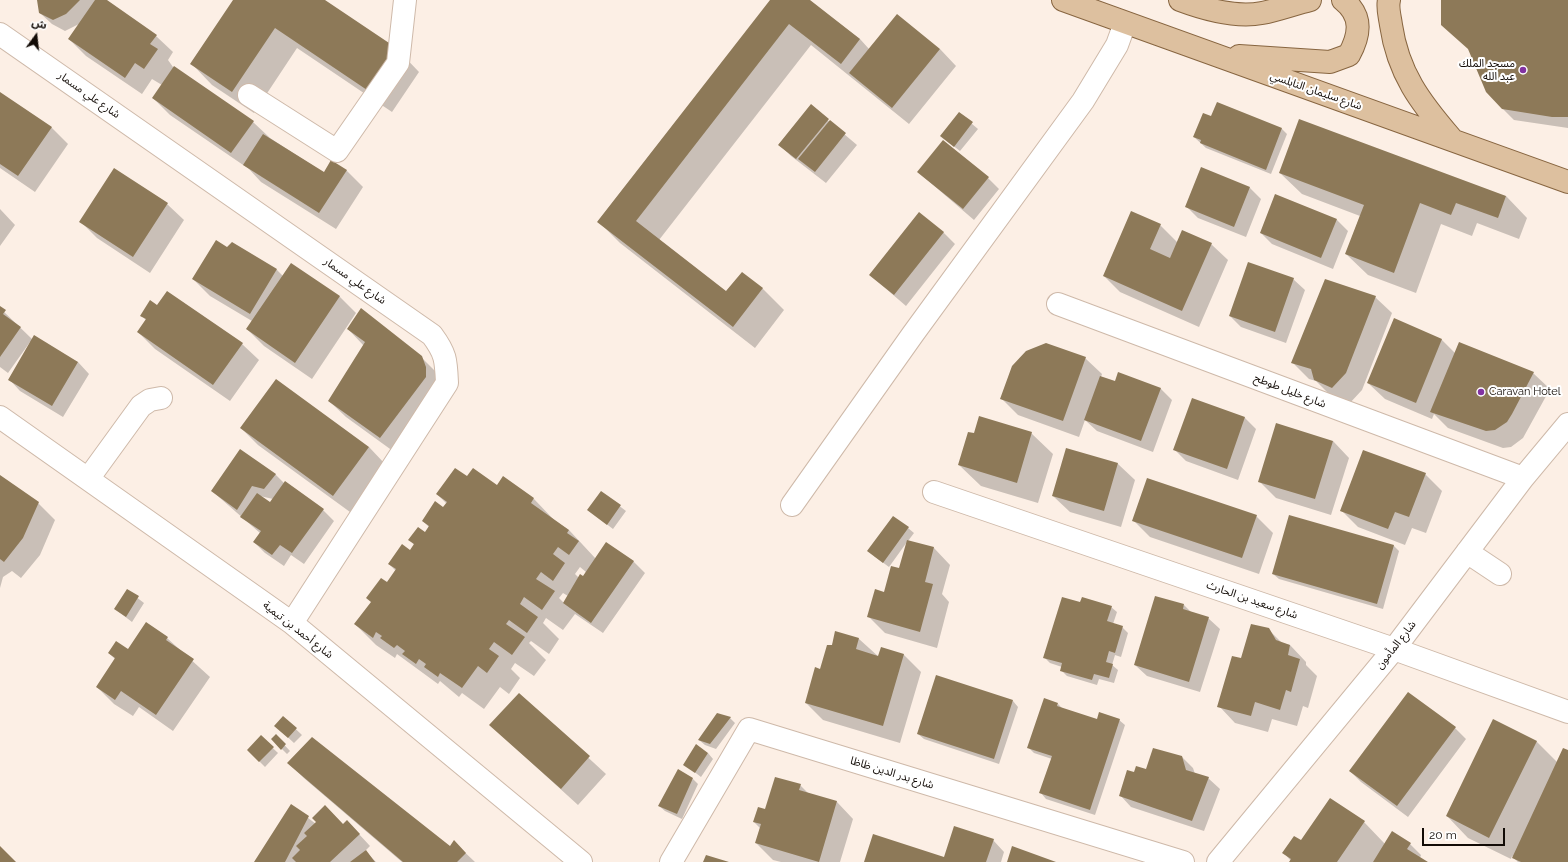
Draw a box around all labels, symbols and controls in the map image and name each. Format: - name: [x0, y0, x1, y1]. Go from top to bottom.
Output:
- north arrow: [16, 16, 56, 56]
- text: ش: [30, 16, 48, 32]
- place label: مسجد الملك عبد الله: [1459, 57, 1515, 83]
- marker: مسجد الملك عبد الله: [1518, 65, 1528, 75]
- street label: شارع علي مسمار: [55, 69, 123, 121]
- street label: شارع سليمان النابلسي: [1268, 69, 1364, 113]
- street label: شارع علي مسمار: [321, 255, 389, 307]
- street label: شارع خليل طوطح: [1252, 371, 1328, 411]
- place label: Caravan Hotel: [1489, 385, 1561, 399]
- marker: Caravan Hotel: [1476, 387, 1486, 397]
- street label: شارع سعيد بن الحارث: [1205, 578, 1299, 622]
- street label: شارع أحمد بن تيمية: [260, 599, 336, 661]
- street label: شارع المأمون: [1373, 618, 1419, 672]
- street label: شارع بدر الدين ظاظا: [849, 754, 935, 792]
- scale bar: [1424, 820, 1507, 846]
- text: 20 m: [1429, 828, 1457, 842]

